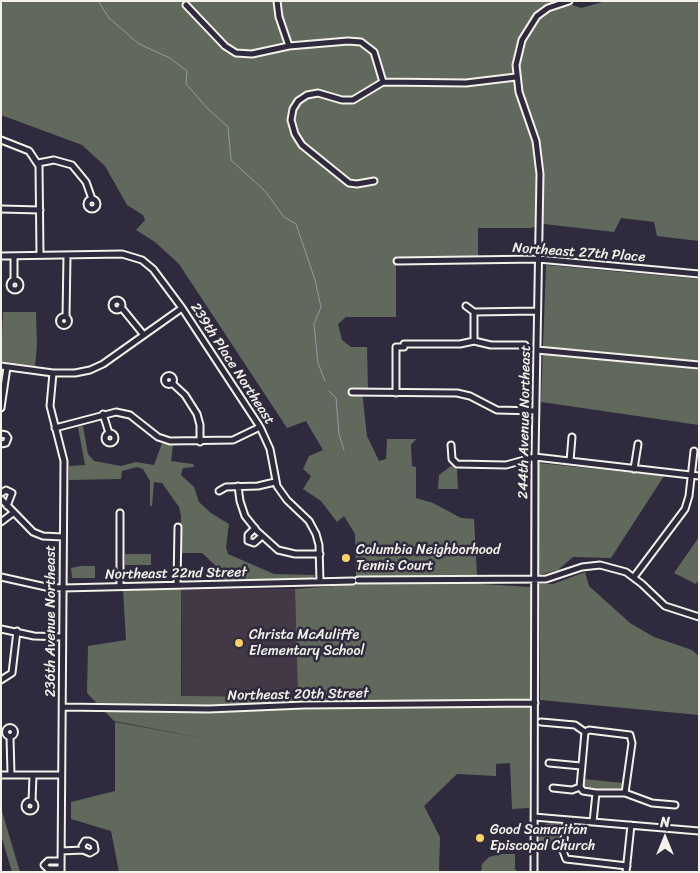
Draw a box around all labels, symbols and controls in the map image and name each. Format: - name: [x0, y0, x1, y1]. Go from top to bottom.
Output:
- street label: Northeast 27th Place: [512, 240, 646, 266]
- street label: 239th Place Northeast: [186, 300, 278, 428]
- street label: 244th Avenue Northeast: [515, 345, 535, 499]
- place label: Columbia Neighborhood Tennis Court: [356, 542, 500, 574]
- street label: 236th Avenue Northeast: [43, 545, 59, 697]
- marker: Columbia Neighborhood Tennis Court: [340, 552, 352, 564]
- street label: Northeast 22nd Street: [105, 564, 247, 584]
- place label: Christa McAuliffe Elementary School: [249, 627, 365, 660]
- marker: Christa McAuliffe Elementary School: [233, 637, 245, 649]
- street label: Northeast 20th Street: [227, 685, 369, 705]
- text: N: [660, 810, 670, 835]
- north arrow: [640, 813, 690, 863]
- place label: Good Samaritan Episcopal Church: [490, 822, 595, 854]
- marker: Good Samaritan Episcopal Church: [474, 832, 486, 844]

